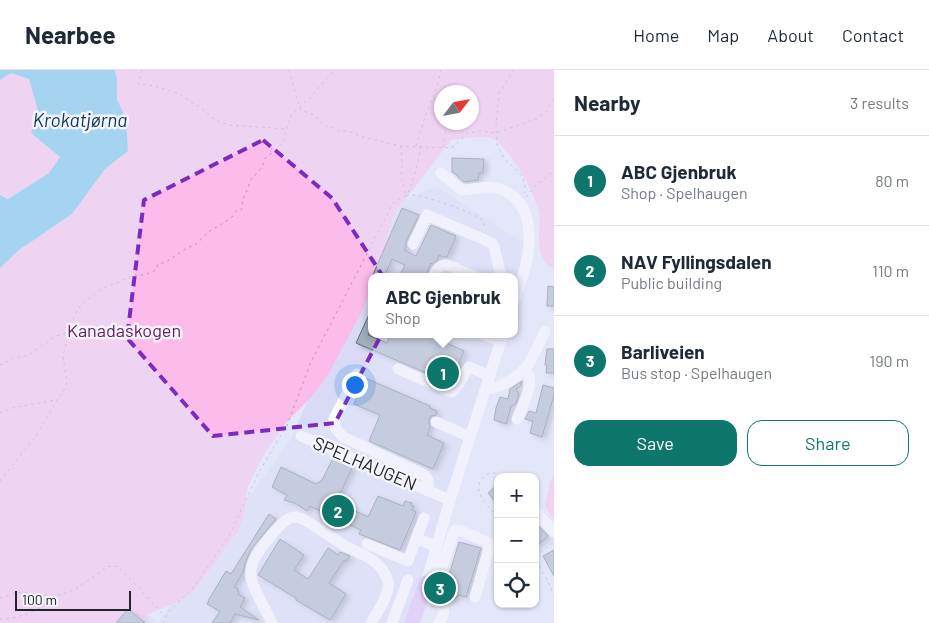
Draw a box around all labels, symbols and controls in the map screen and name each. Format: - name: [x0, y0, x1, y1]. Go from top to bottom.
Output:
- text: Nearbee: [25, 20, 116, 49]
- text: Home: [633, 24, 679, 46]
- text: Map: [707, 24, 739, 46]
- text: About: [767, 24, 814, 46]
- text: Contact: [842, 24, 904, 46]
- north arrow: [434, 85, 479, 130]
- text: Nearby: [574, 90, 640, 115]
- text: 3 results: [850, 93, 909, 112]
- water label: Krokatjørna: [33, 108, 127, 131]
- text: ABC Gjenbruk: [621, 160, 737, 183]
- text: 1: [587, 171, 593, 190]
- text: 80 m: [875, 171, 909, 190]
- text: Shop · Spelhaugen: [621, 183, 748, 202]
- text: NAV Fyllingsdalen: [621, 250, 772, 273]
- text: 2: [586, 261, 594, 280]
- text: 110 m: [872, 261, 909, 280]
- popup: [368, 273, 518, 338]
- text: Public building: [621, 273, 722, 292]
- text: ABC Gjenbruk: [385, 285, 501, 308]
- text: Shop: [385, 308, 421, 327]
- park label: Kanadaskogen: [67, 319, 181, 341]
- text: Barliveien: [621, 340, 705, 363]
- text: 3: [586, 351, 594, 370]
- text: 190 m: [870, 351, 909, 370]
- pin: 1: [427, 354, 459, 392]
- text: Bus stop · Spelhaugen: [621, 363, 772, 382]
- your location: [342, 372, 368, 398]
- button: Save: [574, 420, 737, 466]
- button: Share: [747, 420, 909, 466]
- street label: SPELHAUGEN: [310, 431, 420, 495]
- map controls: [494, 473, 539, 608]
- button: +: [494, 473, 539, 518]
- pin: 2: [322, 492, 354, 530]
- button: −: [494, 518, 539, 563]
- button: locate: [494, 563, 539, 608]
- pin: 3: [424, 569, 456, 607]
- scale bar: [15, 588, 131, 611]
- text: 100 m: [22, 591, 57, 608]

